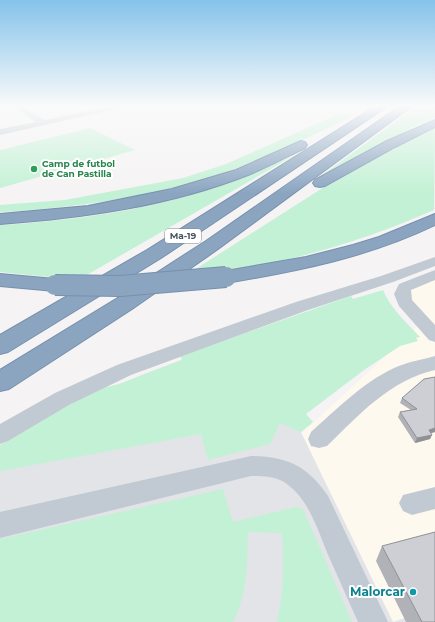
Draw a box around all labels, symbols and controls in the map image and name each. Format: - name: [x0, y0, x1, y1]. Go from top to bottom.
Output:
- place label: Camp de futbol de Can Pastilla: [42, 158, 115, 179]
- marker: Camp de futbol de Can Pastilla: [29, 164, 39, 174]
- road number: Ma-19: [165, 229, 201, 243]
- place label: Malorcar: [350, 584, 405, 599]
- marker: Malorcar: [408, 587, 418, 597]

